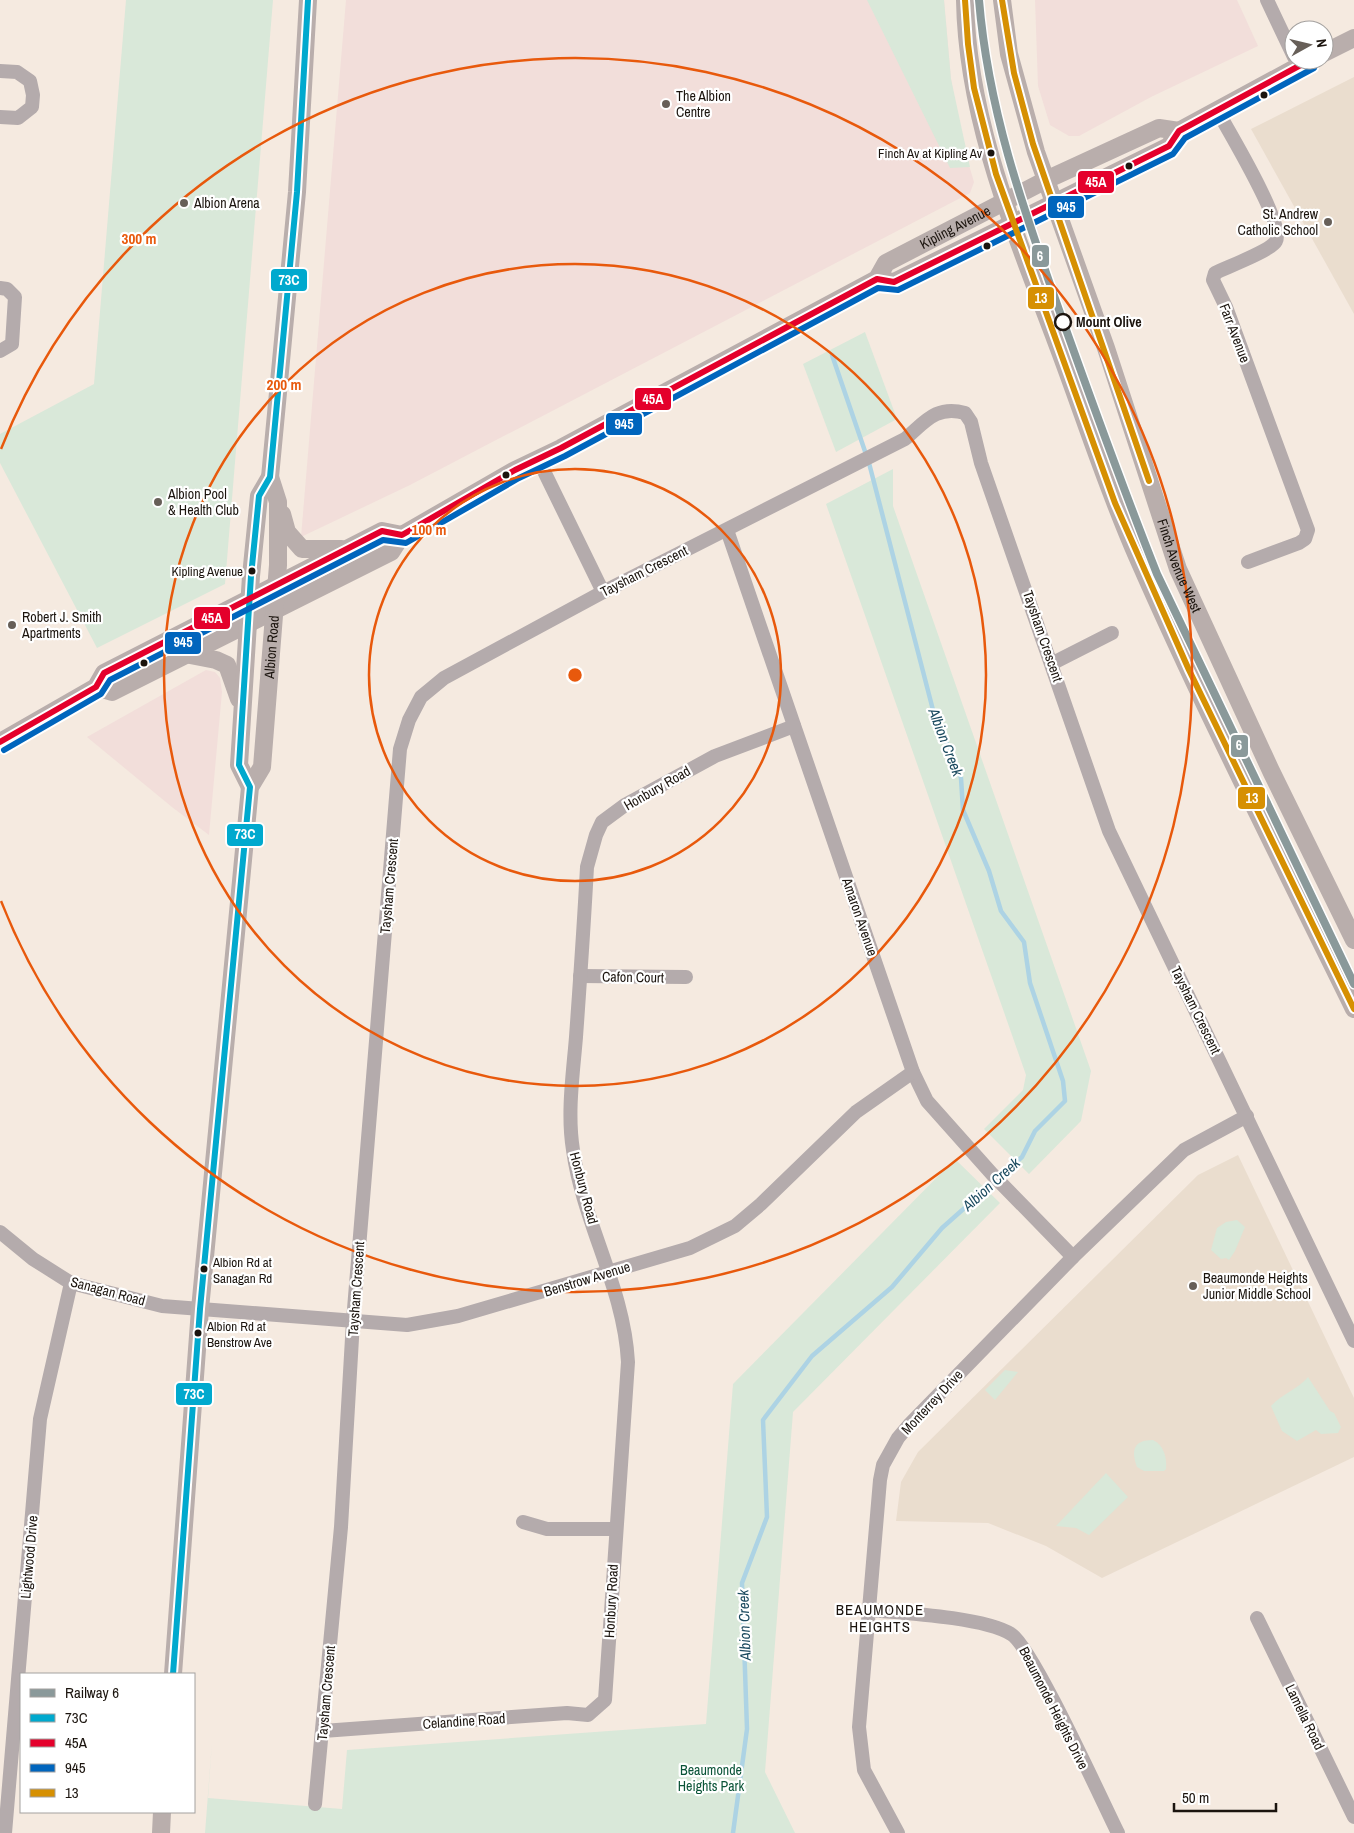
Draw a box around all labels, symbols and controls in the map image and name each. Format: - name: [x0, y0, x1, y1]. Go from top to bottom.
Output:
- north arrow: [1284, 20, 1334, 70]
- text: N: [1312, 38, 1331, 49]
- place label: The Albion Centre: [676, 87, 731, 121]
- unlabelled marker: [1259, 90, 1269, 100]
- marker: The Albion Centre: [660, 98, 672, 110]
- place label: Finch Av at Kipling Av: [878, 145, 983, 162]
- marker: Finch Av at Kipling Av: [986, 148, 996, 158]
- unlabelled marker: [1124, 161, 1134, 171]
- line badge: 45A: [1077, 170, 1115, 194]
- text: 45A: [1085, 173, 1107, 191]
- place label: Albion Arena: [193, 194, 260, 212]
- line badge: 945: [1047, 195, 1085, 219]
- marker: Albion Arena: [178, 197, 190, 209]
- text: 945: [1056, 198, 1076, 216]
- street label: Kipling Avenue: [917, 201, 993, 253]
- place label: St. Andrew Catholic School: [1238, 205, 1319, 239]
- marker: St. Andrew Catholic School: [1322, 216, 1334, 228]
- text: 300 m: [122, 228, 156, 249]
- unlabelled marker: [982, 241, 992, 251]
- line badge: 6: [1031, 244, 1050, 268]
- text: 6: [1037, 247, 1043, 265]
- line badge: 73C: [270, 268, 308, 292]
- text: 73C: [278, 271, 300, 289]
- line badge: 13: [1027, 286, 1055, 310]
- text: 13: [1035, 289, 1047, 307]
- street label: Farr Avenue: [1216, 301, 1254, 365]
- marker: Mount Olive: [1054, 313, 1072, 331]
- place label: Mount Olive: [1076, 313, 1142, 331]
- text: 200 m: [267, 374, 301, 395]
- line badge: 45A: [634, 387, 672, 411]
- text: 45A: [642, 390, 664, 408]
- line badge: 945: [605, 412, 643, 436]
- text: 945: [614, 415, 634, 433]
- unlabelled marker: [501, 470, 511, 480]
- place label: Albion Pool & Health Club: [167, 485, 239, 519]
- marker: Albion Pool & Health Club: [152, 496, 164, 508]
- street label: Finch Avenue West: [1153, 516, 1206, 615]
- text: 100 m: [412, 519, 446, 540]
- street label: Taysham Crescent: [597, 541, 691, 601]
- place label: Kipling Avenue: [171, 563, 243, 580]
- marker: Kipling Avenue: [247, 566, 257, 576]
- street label: Taysham Crescent: [1019, 588, 1067, 684]
- line badge: 45A: [193, 606, 231, 630]
- place label: Robert J. Smith Apartments: [21, 608, 102, 642]
- text: 45A: [201, 609, 223, 627]
- street label: Albion Road: [260, 615, 283, 680]
- marker: Robert J. Smith Apartments: [6, 619, 18, 631]
- line badge: 945: [164, 631, 202, 655]
- text: 945: [173, 633, 193, 651]
- unlabelled marker: [139, 658, 149, 668]
- centre of rings: [566, 666, 584, 684]
- water label: Albion Creek: [923, 704, 969, 780]
- line badge: 6: [1230, 734, 1249, 758]
- text: 6: [1236, 736, 1242, 754]
- street label: Honbury Road: [620, 762, 694, 814]
- line badge: 13: [1237, 786, 1266, 810]
- text: 13: [1246, 789, 1258, 807]
- line badge: 73C: [226, 823, 264, 847]
- text: 73C: [234, 825, 256, 843]
- street label: Taysham Crescent: [376, 838, 402, 934]
- street label: Amaron Avenue: [838, 875, 882, 958]
- street label: Taysham Crescent: [1167, 963, 1225, 1057]
- street label: Cafon Court: [602, 967, 664, 987]
- street label: Honbury Road: [566, 1150, 602, 1226]
- water label: Albion Creek: [957, 1152, 1025, 1216]
- street label: Taysham Crescent: [344, 1241, 368, 1337]
- place label: Albion Rd at Sanagan Rd: [212, 1254, 272, 1287]
- street label: Benstrow Avenue: [542, 1257, 632, 1301]
- marker: Albion Rd at Sanagan Rd: [199, 1264, 209, 1274]
- place label: Beaumonde Heights Junior Middle School: [1203, 1269, 1311, 1303]
- street label: Sanagan Road: [69, 1272, 147, 1310]
- marker: Beaumonde Heights Junior Middle School: [1187, 1280, 1199, 1292]
- place label: Albion Rd at Benstrow Ave: [206, 1318, 272, 1351]
- marker: Albion Rd at Benstrow Ave: [193, 1328, 203, 1338]
- street label: Monterrey Drive: [897, 1366, 967, 1438]
- line badge: 73C: [175, 1382, 213, 1406]
- text: 73C: [183, 1385, 205, 1403]
- street label: Lightwood Drive: [16, 1515, 42, 1599]
- street label: Honbury Road: [600, 1564, 622, 1638]
- water label: Albion Creek: [732, 1588, 756, 1662]
- district label: BEAUMONDE HEIGHTS: [836, 1599, 924, 1637]
- street label: Beaumonde Heights Drive: [1015, 1644, 1093, 1772]
- street label: Taysham Crescent: [313, 1645, 339, 1741]
- legend: [20, 1673, 195, 1813]
- street label: Lamella Road: [1281, 1681, 1329, 1753]
- text: Railway 6: [65, 1682, 119, 1703]
- text: 73C: [65, 1707, 88, 1728]
- street label: Celandine Road: [422, 1709, 506, 1733]
- text: 45A: [65, 1732, 88, 1753]
- text: 945: [65, 1757, 86, 1778]
- park label: Beaumonde Heights Park: [678, 1761, 744, 1795]
- scale bar: [1174, 1780, 1276, 1812]
- text: 13: [65, 1782, 79, 1803]
- text: 50 m: [1182, 1787, 1209, 1808]

